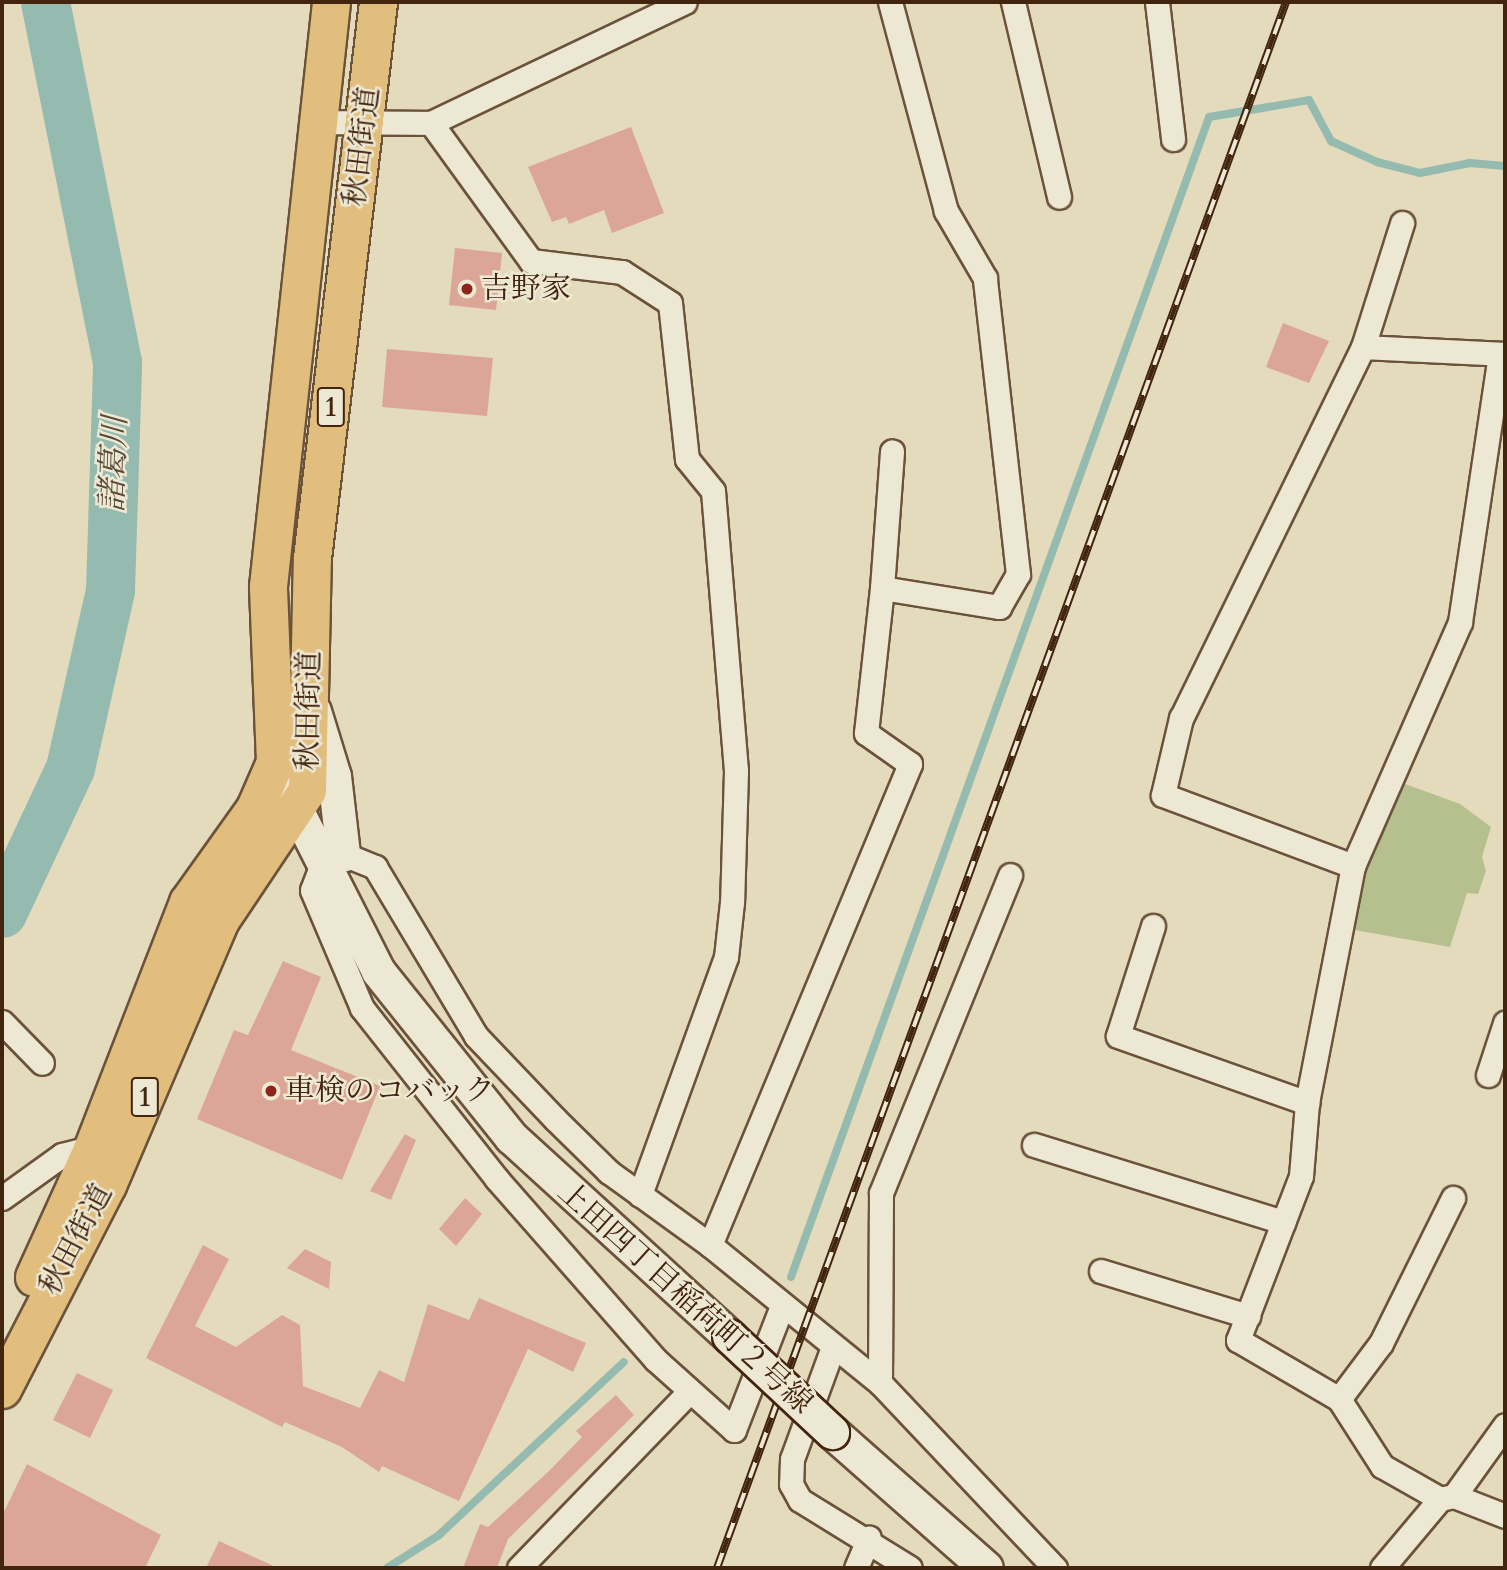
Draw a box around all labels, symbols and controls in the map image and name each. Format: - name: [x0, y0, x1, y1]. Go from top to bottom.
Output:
- street label: 秋田街道: [337, 85, 387, 209]
- place label: 吉野家: [481, 271, 571, 307]
- marker: 吉野家: [459, 281, 475, 297]
- road number: 1: [315, 382, 347, 432]
- water label: 諸葛川: [93, 415, 135, 513]
- street label: 秋田街道: [290, 651, 328, 771]
- road number: 1: [129, 1072, 161, 1122]
- place label: 車検のコバック: [285, 1073, 495, 1109]
- marker: 車検のコバック: [263, 1083, 279, 1099]
- street label: 上田四丁目稲荷町２号線: [550, 1174, 820, 1422]
- street label: 秋田街道: [32, 1179, 120, 1301]

